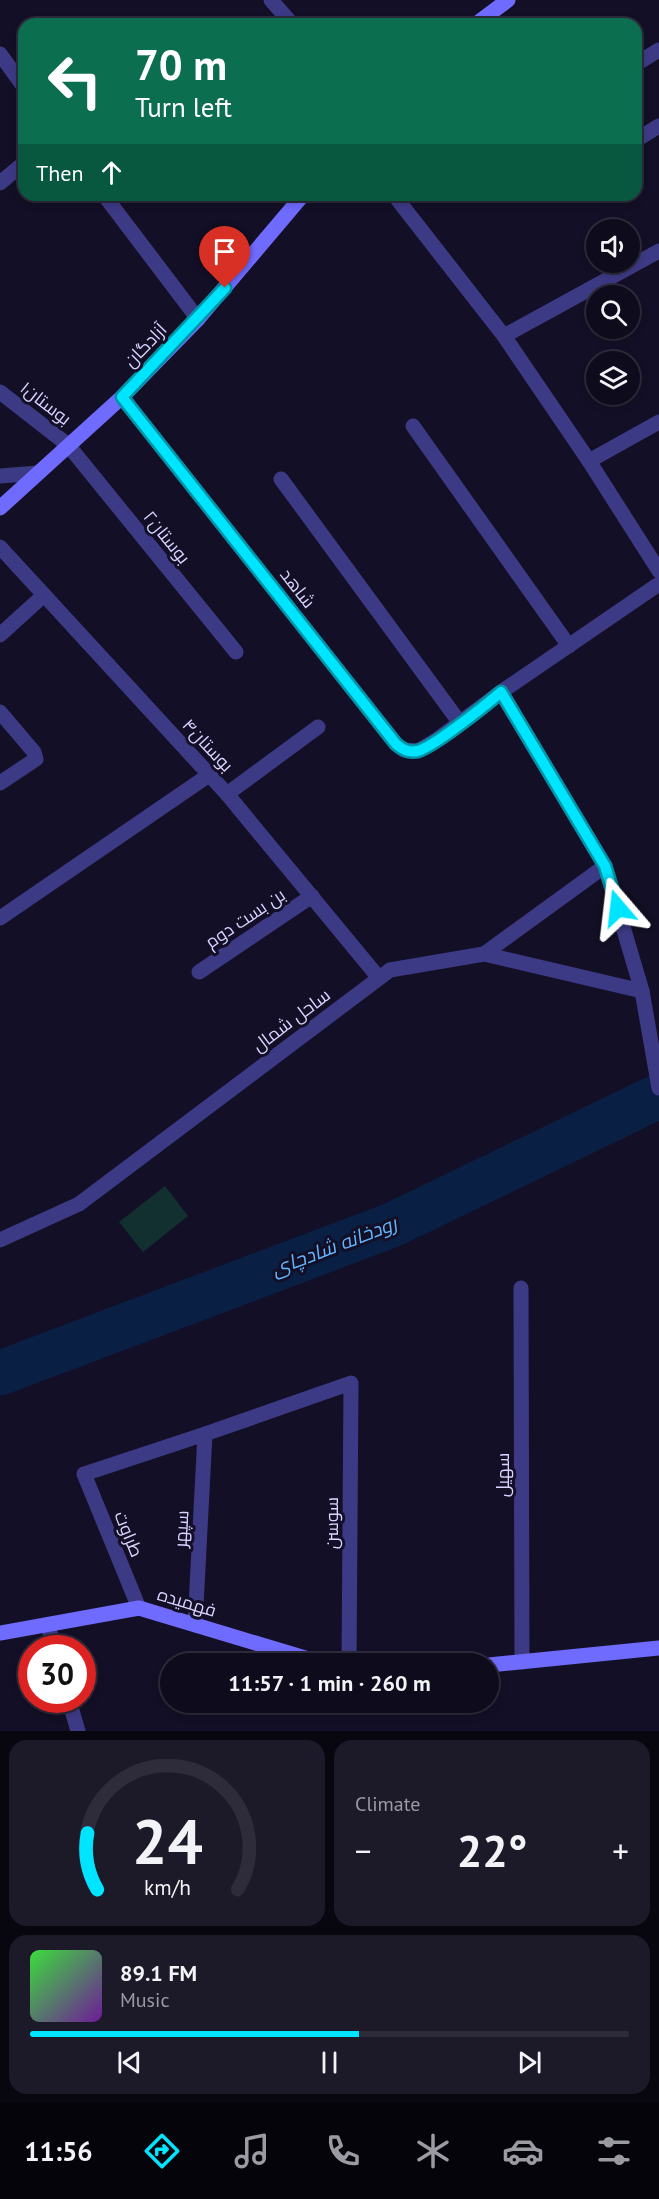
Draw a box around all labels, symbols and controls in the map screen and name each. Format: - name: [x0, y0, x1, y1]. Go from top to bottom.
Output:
- text: 70 m: [135, 37, 227, 92]
- icon: left: [36, 42, 114, 120]
- text: Turn left: [135, 90, 232, 124]
- icon: ahead: [95, 156, 128, 189]
- text: Then: [36, 159, 83, 187]
- map controls: [586, 219, 640, 405]
- button: sound: [586, 219, 640, 273]
- pin: [199, 226, 250, 288]
- icon: arrive: [208, 235, 241, 268]
- button: search: [586, 285, 640, 339]
- street label: آزادگان: [118, 318, 172, 372]
- button: layers: [586, 351, 640, 405]
- street label: بوستان۱: [16, 376, 76, 430]
- street label: بوستان۲: [138, 506, 196, 568]
- street label: شاهد: [275, 564, 321, 612]
- street label: بوستان۴: [178, 714, 238, 776]
- position arrow: [586, 876, 650, 940]
- street label: بن بست دوم: [201, 883, 290, 954]
- street label: ساحل شمال: [247, 983, 335, 1057]
- water label: رودخانه شادچای: [268, 1210, 402, 1283]
- street label: سهیل: [491, 1453, 514, 1497]
- street label: سوسن: [320, 1497, 343, 1549]
- street label: طراوت: [109, 1508, 149, 1560]
- street label: سپهر: [168, 1510, 193, 1549]
- street label: فهمیده: [155, 1582, 219, 1622]
- speed limit sign: 30: [18, 1635, 96, 1713]
- text: 11:57 · 1 min · 260 m: [228, 1669, 431, 1697]
- text: Climate: [355, 1791, 421, 1817]
- text: 24: [132, 1800, 202, 1881]
- text: 22°: [457, 1821, 527, 1879]
- text: −: [355, 1829, 372, 1872]
- text: +: [612, 1829, 629, 1872]
- text: km/h: [143, 1873, 190, 1901]
- text: 89.1 FM: [120, 1959, 197, 1987]
- text: Music: [120, 1987, 169, 2013]
- icon: previous: [113, 2046, 146, 2079]
- icon: pause: [313, 2046, 346, 2079]
- icon: next: [513, 2046, 546, 2079]
- icon: directions: [141, 2130, 183, 2172]
- icon: music: [231, 2130, 273, 2172]
- icon: phone: [322, 2130, 364, 2172]
- icon: climate: [412, 2130, 454, 2172]
- icon: car: [502, 2130, 544, 2172]
- icon: filters: [593, 2130, 635, 2172]
- text: 11:56: [24, 2134, 93, 2168]

